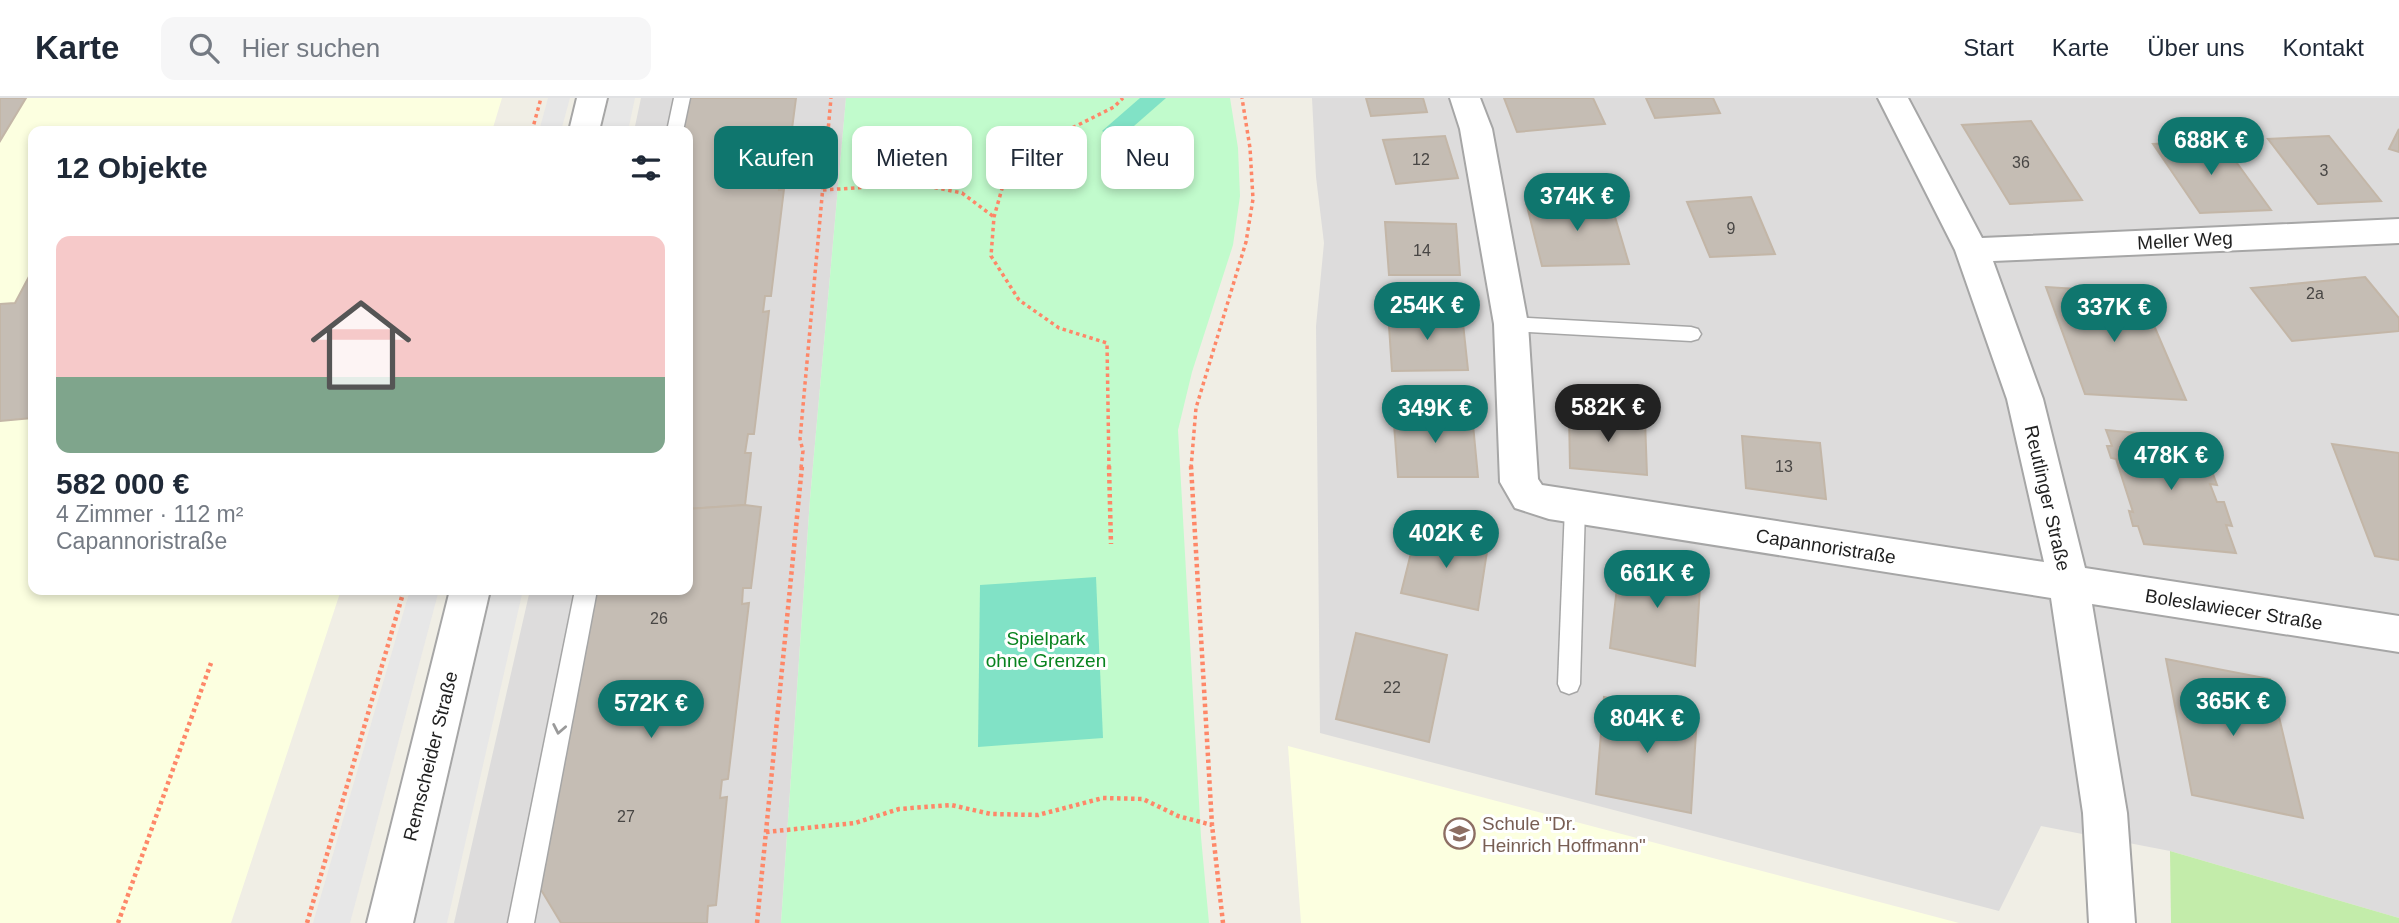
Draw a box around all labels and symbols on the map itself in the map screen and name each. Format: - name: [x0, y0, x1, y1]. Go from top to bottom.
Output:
- pin: 688K €: [2154, 118, 2268, 177]
- house number: 12: [1412, 151, 1430, 168]
- house number: 36: [2012, 154, 2030, 171]
- house number: 3: [2320, 162, 2329, 179]
- pin: 374K €: [1520, 174, 1634, 233]
- house number: 9: [1727, 220, 1736, 237]
- street label: Meller Weg: [2137, 228, 2233, 253]
- house number: 14: [1413, 242, 1431, 259]
- pin: 254K €: [1370, 282, 1484, 342]
- pin: 337K €: [2057, 285, 2171, 344]
- house number: 2a: [2306, 285, 2324, 302]
- pin: 582K €: [1551, 384, 1665, 444]
- pin: 349K €: [1378, 386, 1492, 445]
- street label: Reutlinger Straße: [2021, 423, 2074, 573]
- pin: 478K €: [2114, 432, 2228, 492]
- house number: 13: [1775, 458, 1793, 475]
- pin: 402K €: [1389, 510, 1503, 570]
- street label: Capannoristraße: [1754, 525, 1897, 568]
- pin: 661K €: [1600, 550, 1714, 610]
- street label: Boleslawiecer Straße: [2144, 585, 2324, 634]
- house number: 26: [650, 610, 668, 627]
- park label: Spielpark ohne Grenzen: [986, 628, 1106, 671]
- street label: Remscheider Straße: [399, 669, 462, 843]
- pin: 365K €: [2176, 678, 2290, 738]
- house number: 22: [1383, 679, 1401, 696]
- pin: 572K €: [594, 680, 708, 740]
- pin: 804K €: [1590, 696, 1704, 755]
- one-way arrow: [553, 723, 568, 735]
- house number: 27: [617, 808, 635, 825]
- place label: Schule "Dr. Heinrich Hoffmann": [1482, 813, 1646, 856]
- school or university icon: Schule "Dr. Heinrich Hoffmann": [1442, 817, 1476, 851]

